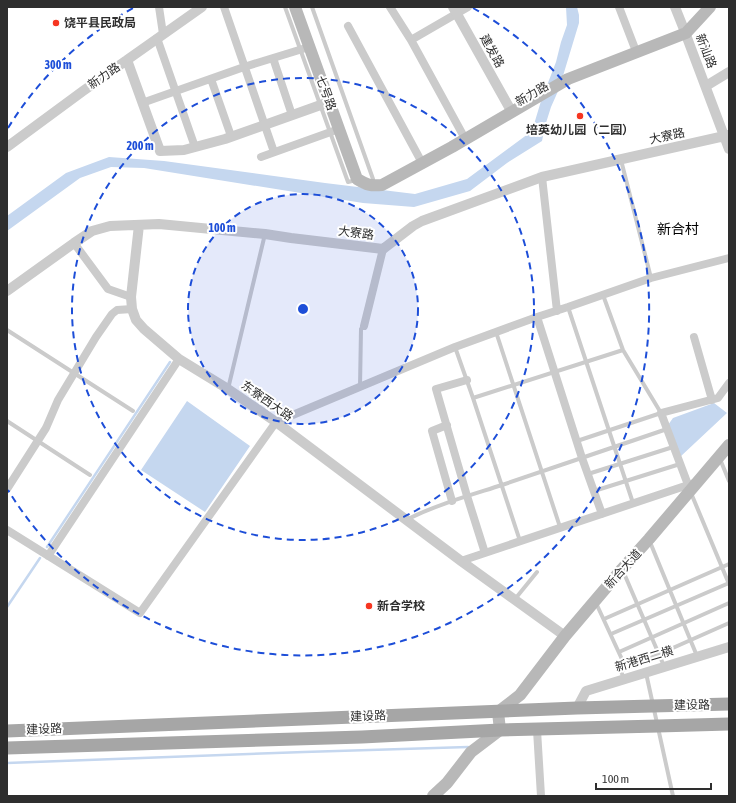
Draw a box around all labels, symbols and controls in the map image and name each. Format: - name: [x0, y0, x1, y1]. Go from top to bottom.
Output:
- place label: 饶平县民政局: [64, 16, 136, 30]
- marker: 饶平县民政局: [51, 18, 61, 28]
- street label: 建发路: [477, 32, 507, 70]
- street label: 新汕路: [693, 32, 719, 70]
- text: 300 m: [44, 58, 72, 72]
- street label: 新力路: [85, 60, 123, 92]
- street label: 七号路: [313, 74, 339, 112]
- street label: 新力路: [513, 79, 551, 109]
- marker: 培英幼儿园（二园）: [575, 111, 585, 121]
- place label: 培英幼儿园（二园）: [526, 123, 634, 137]
- street label: 大寮路: [648, 125, 686, 147]
- text: 200 m: [126, 139, 154, 153]
- text: 100 m: [208, 221, 236, 235]
- district label: 新合村: [657, 221, 699, 237]
- street label: 大寮路: [337, 224, 375, 242]
- centre of rings: [296, 302, 310, 316]
- street label: 东寮西大路: [238, 378, 296, 424]
- street label: 新合大道: [602, 546, 644, 592]
- place label: 新合学校: [377, 599, 425, 613]
- marker: 新合学校: [364, 601, 374, 611]
- street label: 新港西二横: [613, 644, 675, 674]
- street label: 建设路: [674, 698, 710, 712]
- street label: 建设路: [350, 708, 386, 724]
- street label: 建设路: [26, 721, 62, 737]
- scale bar: [596, 765, 711, 791]
- text: 100 m: [602, 772, 629, 786]

